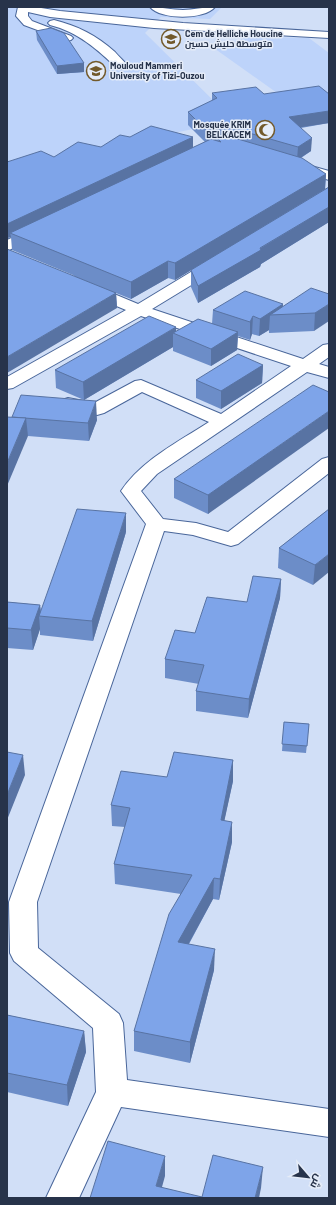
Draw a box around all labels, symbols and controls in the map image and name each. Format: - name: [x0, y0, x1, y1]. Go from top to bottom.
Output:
- school or university icon: Cem de Helliche Houcine متوسطة حليش حسين: [160, 28, 182, 50]
- place label: Cem de Helliche Houcine متوسطة حليش حسين: [185, 28, 283, 50]
- school or university icon: Mouloud Mammeri University of Tizi-Ouzou: [85, 60, 107, 82]
- place label: Mouloud Mammeri University of Tizi-Ouzou: [110, 60, 205, 81]
- place label: Mosquée KRIM BELKACEM: [193, 119, 251, 140]
- mosque icon: Mosquée KRIM BELKACEM: [254, 119, 276, 141]
- north arrow: [288, 1157, 328, 1197]
- text: ش: [307, 1172, 326, 1191]

